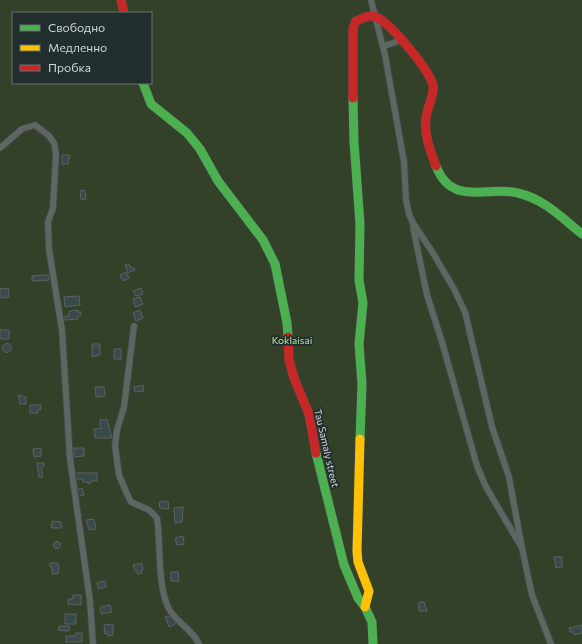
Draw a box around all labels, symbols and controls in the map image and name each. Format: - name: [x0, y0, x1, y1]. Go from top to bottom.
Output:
- legend: [12, 12, 152, 84]
- text: Свободно: [48, 20, 105, 34]
- text: Медленно: [48, 40, 107, 54]
- text: Пробка: [48, 60, 91, 74]
- park label: Koklaisai: [272, 334, 312, 346]
- street label: Tau Samaly street: [312, 408, 342, 488]

